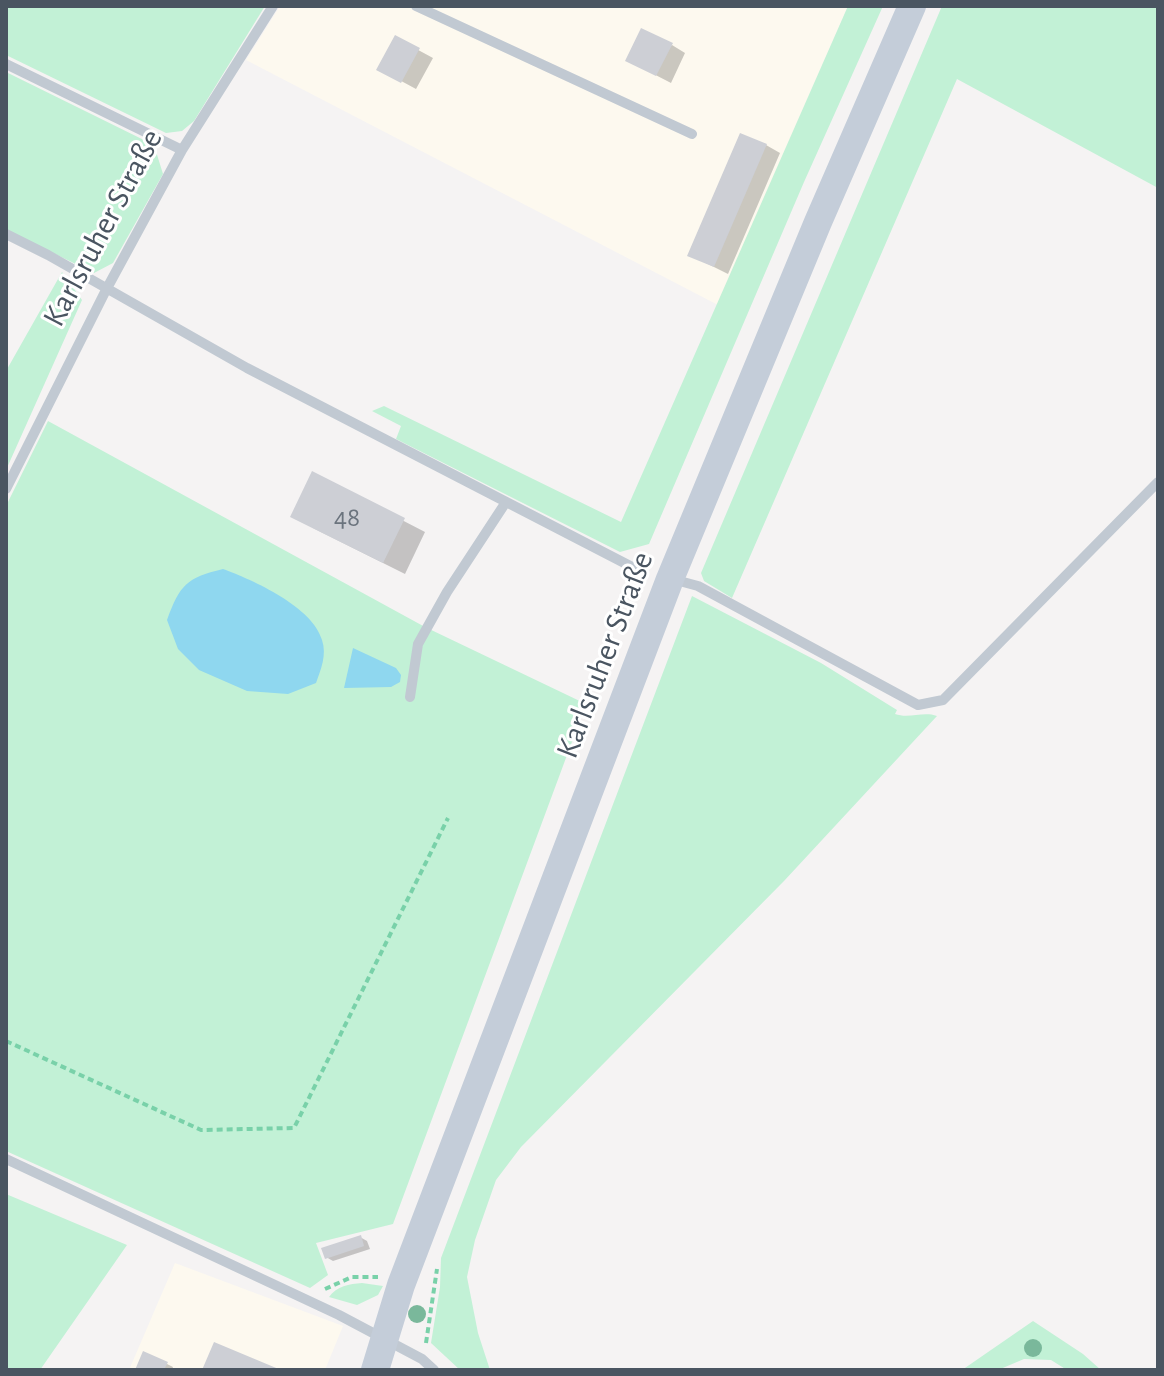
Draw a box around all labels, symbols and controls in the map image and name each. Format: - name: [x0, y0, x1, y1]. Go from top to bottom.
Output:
- street label: Karlsruher Straße: [35, 123, 171, 333]
- house number: 48: [334, 501, 360, 535]
- street label: Karlsruher Straße: [548, 546, 662, 764]

